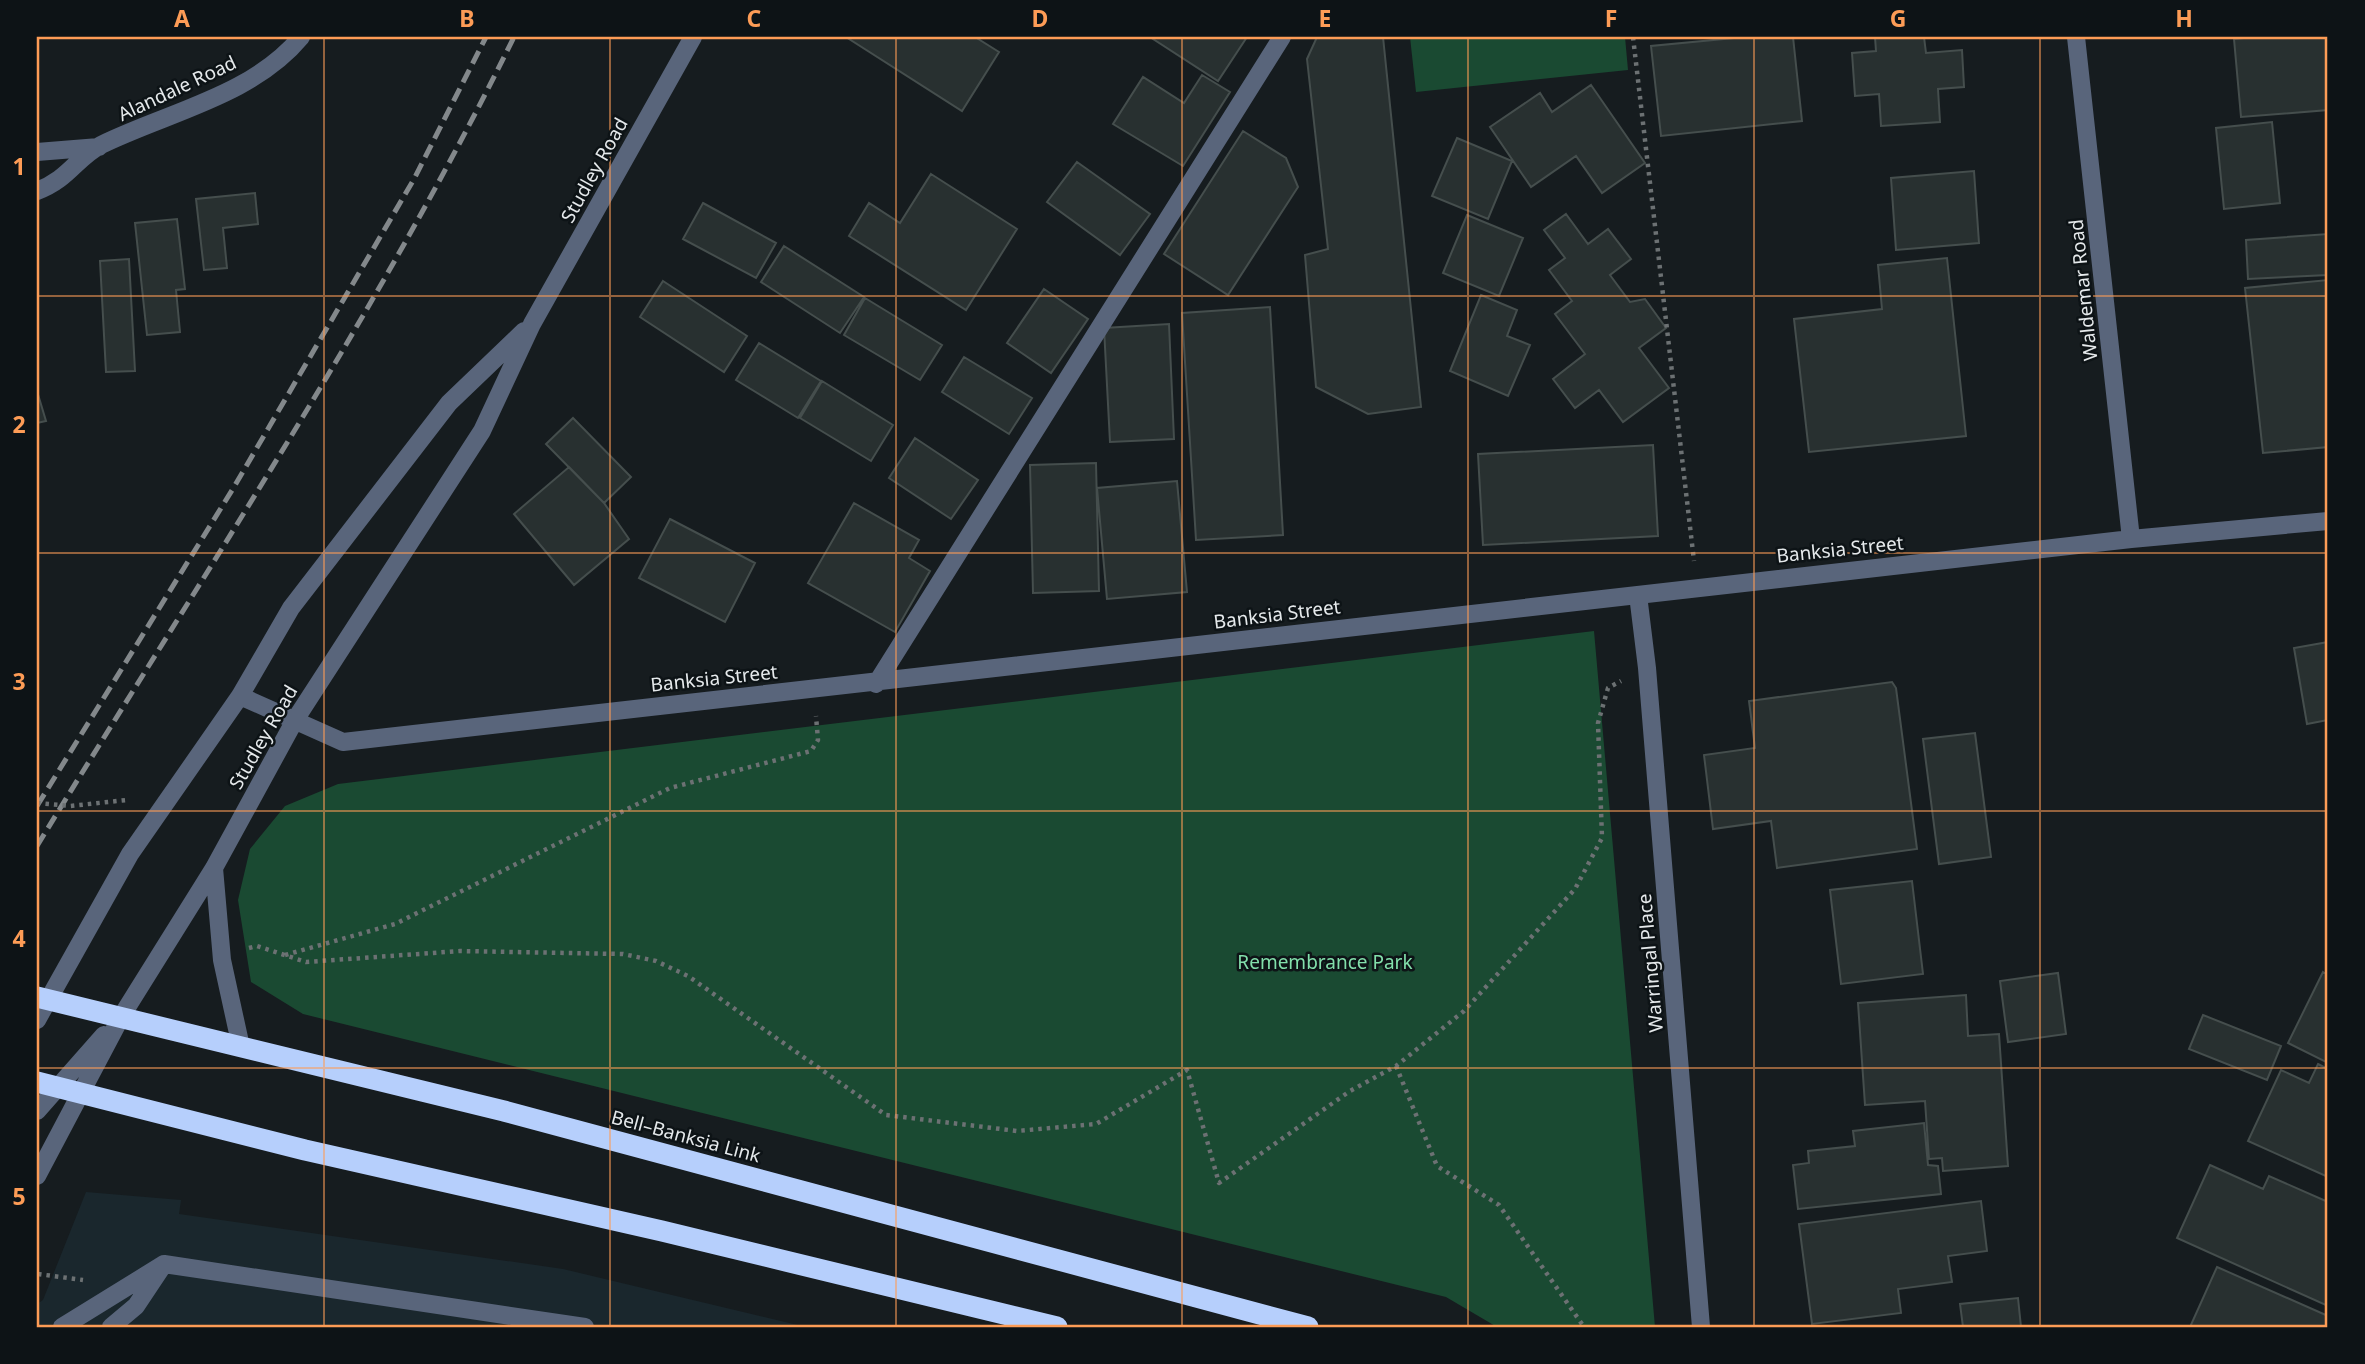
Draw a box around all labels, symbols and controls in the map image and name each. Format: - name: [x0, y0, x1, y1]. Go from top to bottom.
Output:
- text: A: [174, 2, 190, 34]
- text: B: [459, 2, 475, 34]
- text: C: [747, 2, 762, 34]
- text: D: [1032, 2, 1048, 34]
- text: E: [1319, 2, 1331, 34]
- text: F: [1605, 2, 1617, 34]
- text: G: [1890, 2, 1906, 34]
- text: H: [2175, 2, 2193, 34]
- street label: Alandale Road: [113, 49, 241, 127]
- street label: Studley Road: [554, 113, 634, 227]
- text: 1: [12, 150, 26, 182]
- street label: Waldemar Road: [2063, 218, 2103, 362]
- text: 2: [12, 408, 26, 440]
- street label: Banksia Street: [1775, 529, 1905, 569]
- street label: Banksia Street: [1212, 593, 1342, 635]
- street label: Banksia Street: [649, 658, 779, 698]
- text: 3: [12, 665, 26, 697]
- street label: Studley Road: [223, 680, 303, 794]
- street label: Warringal Place: [1631, 892, 1669, 1034]
- text: 4: [12, 922, 26, 954]
- park label: Remembrance Park: [1237, 949, 1413, 975]
- street label: Bell–Banksia Link: [608, 1104, 764, 1168]
- text: 5: [12, 1180, 26, 1212]

